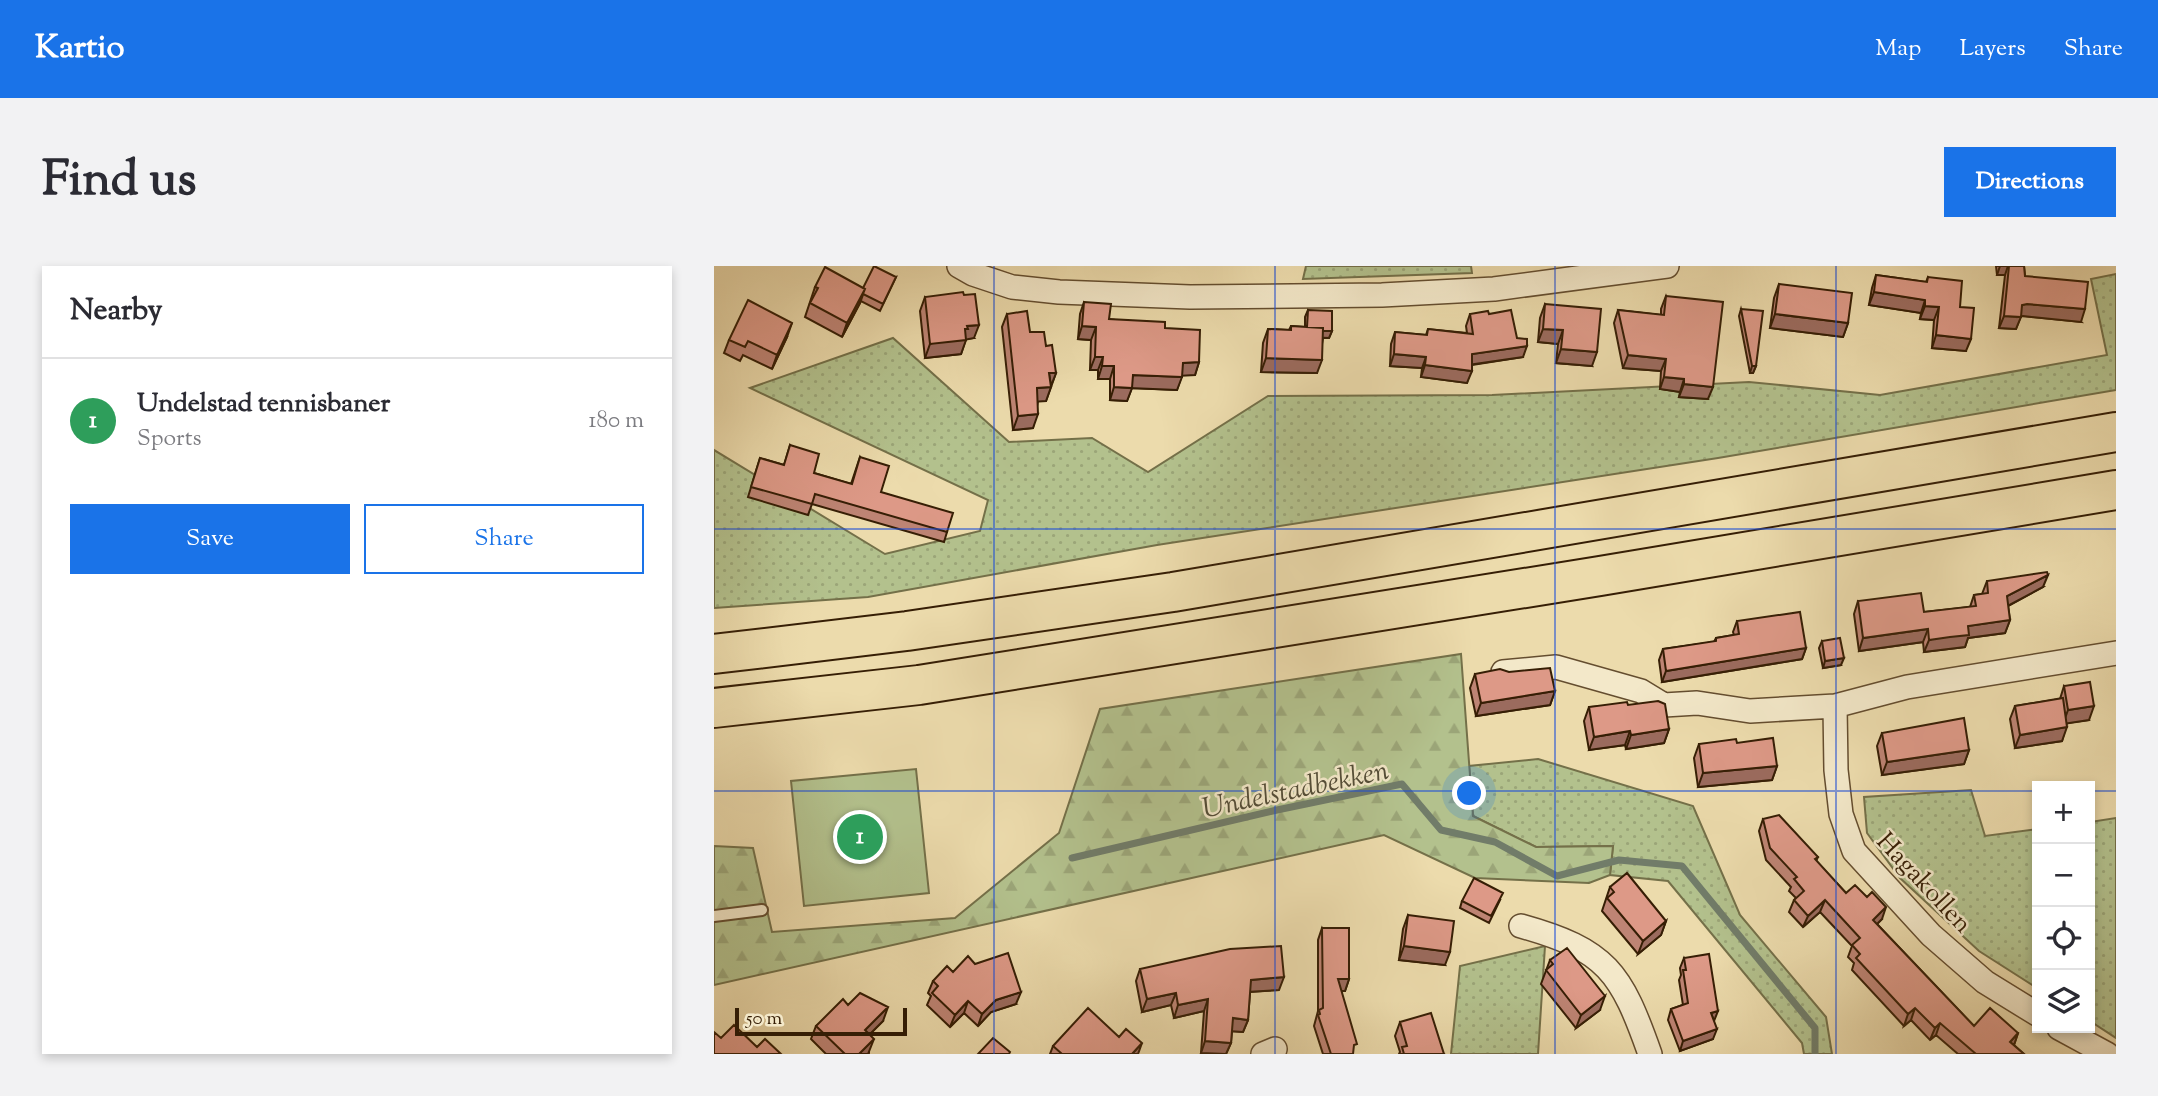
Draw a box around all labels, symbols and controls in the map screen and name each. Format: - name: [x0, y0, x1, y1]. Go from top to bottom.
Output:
- text: Kartio: [35, 25, 125, 73]
- text: Map: [1875, 32, 1921, 66]
- text: Layers: [1959, 32, 2026, 66]
- text: Share: [2064, 32, 2123, 66]
- text: Find us: [42, 147, 196, 217]
- button: Directions: [1944, 147, 2116, 217]
- text: Nearby: [70, 290, 162, 333]
- text: Undelstad tennisbaner: [137, 386, 390, 423]
- text: 1: [89, 405, 97, 438]
- text: 180 m: [589, 405, 644, 438]
- text: Sports: [137, 423, 202, 456]
- button: Save: [70, 504, 350, 574]
- button: Share: [364, 504, 644, 574]
- water label: Undelstadbekken: [1199, 752, 1393, 830]
- your location: [1452, 776, 1486, 810]
- map controls: [2032, 781, 2095, 1033]
- button: +: [2032, 781, 2095, 844]
- pin: 1: [837, 811, 883, 863]
- street label: Hagakollen: [1867, 825, 1980, 943]
- button: −: [2032, 844, 2095, 907]
- button: locate: [2032, 907, 2095, 970]
- button: layers: [2032, 970, 2095, 1033]
- scale bar: [735, 1005, 906, 1037]
- text: 50 m: [746, 1006, 782, 1033]

